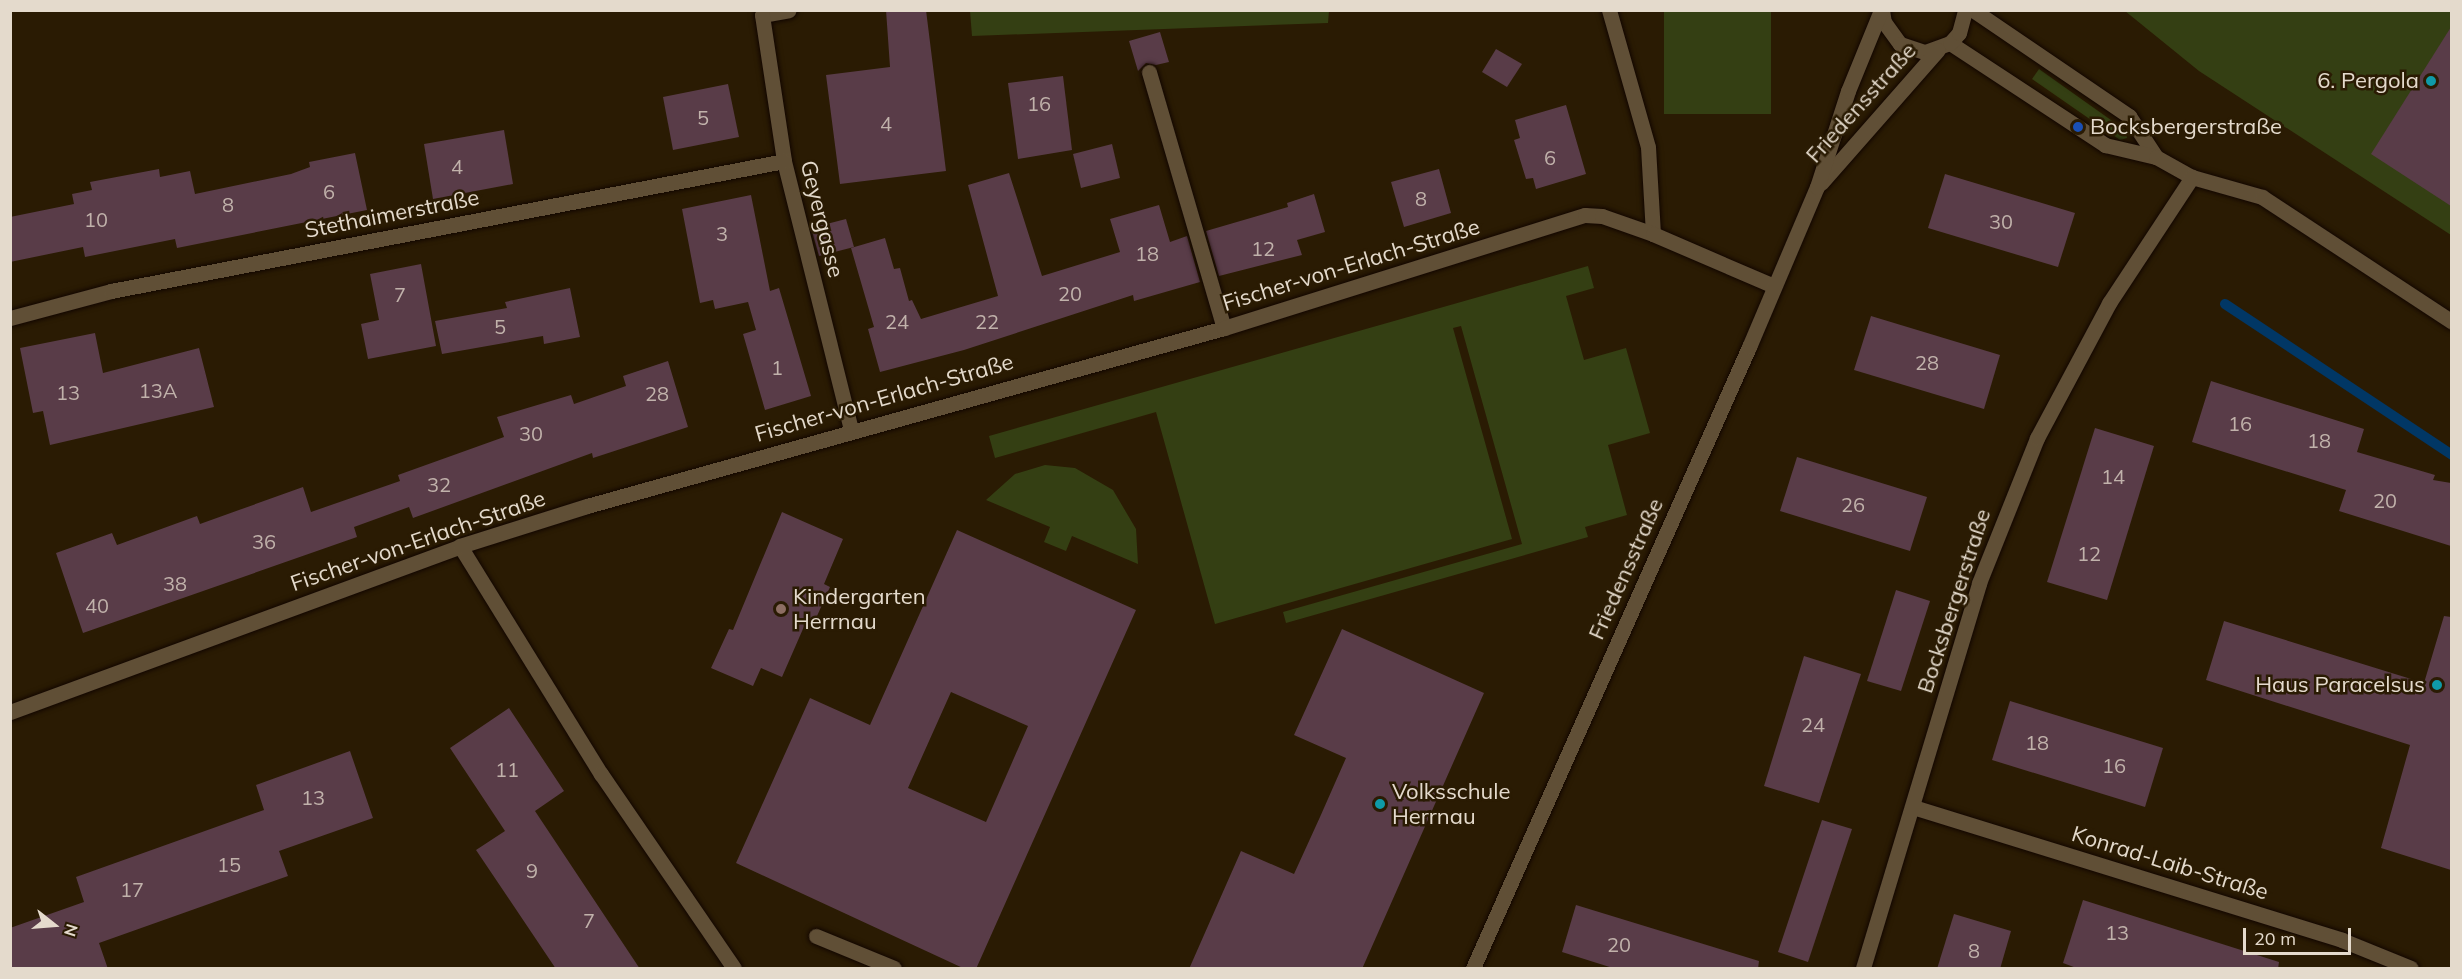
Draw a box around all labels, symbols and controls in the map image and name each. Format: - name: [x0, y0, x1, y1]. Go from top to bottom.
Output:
- street label: Friedensstraße: [1800, 38, 1922, 168]
- place label: 6. Pergola: [2317, 68, 2419, 94]
- marker: 6. Pergola: [2424, 74, 2438, 88]
- house number: 16: [1027, 91, 1051, 115]
- house number: 5: [697, 105, 709, 129]
- house number: 4: [880, 111, 892, 135]
- place label: Bocksbergerstraße: [2090, 114, 2282, 140]
- marker: Bocksbergerstraße: [2071, 120, 2085, 134]
- house number: 6: [1544, 145, 1556, 169]
- house number: 4: [451, 154, 463, 178]
- street label: Geyergasse: [795, 158, 849, 280]
- house number: 6: [323, 179, 335, 203]
- street label: Stethaimerstraße: [303, 184, 481, 244]
- house number: 8: [1415, 186, 1427, 210]
- house number: 8: [222, 192, 234, 216]
- house number: 10: [84, 207, 108, 231]
- house number: 30: [1989, 209, 2013, 233]
- street label: Fischer-von-Erlach-Straße: [1219, 213, 1483, 317]
- house number: 3: [716, 221, 728, 245]
- house number: 12: [1251, 236, 1275, 260]
- house number: 18: [1135, 241, 1159, 265]
- house number: 20: [1058, 281, 1082, 305]
- house number: 7: [394, 282, 406, 306]
- house number: 24: [885, 309, 909, 333]
- house number: 22: [975, 309, 999, 333]
- house number: 5: [494, 314, 506, 338]
- street label: Fischer-von-Erlach-Straße: [752, 348, 1016, 448]
- house number: 28: [1915, 350, 1939, 374]
- house number: 1: [771, 355, 783, 379]
- house number: 13A: [139, 378, 177, 402]
- house number: 13: [56, 380, 80, 404]
- house number: 28: [645, 381, 669, 405]
- house number: 16: [2228, 411, 2252, 435]
- house number: 30: [519, 421, 543, 445]
- house number: 18: [2307, 428, 2331, 452]
- house number: 14: [2101, 464, 2125, 488]
- house number: 32: [427, 472, 451, 496]
- street label: Fischer-von-Erlach-Straße: [287, 485, 549, 597]
- house number: 20: [2373, 488, 2397, 512]
- house number: 26: [1841, 492, 1865, 516]
- street label: Friedensstraße: [1583, 494, 1669, 644]
- street label: Bocksbergerstraße: [1912, 506, 1996, 696]
- house number: 36: [252, 529, 276, 553]
- house number: 12: [2077, 541, 2101, 565]
- house number: 38: [163, 571, 187, 595]
- place label: Kindergarten Herrnau: [793, 583, 926, 634]
- house number: 40: [85, 593, 109, 617]
- marker: Kindergarten Herrnau: [774, 602, 788, 616]
- place label: Haus Paracelsus: [2255, 672, 2425, 698]
- marker: Haus Paracelsus: [2430, 678, 2444, 692]
- house number: 24: [1801, 712, 1825, 736]
- house number: 18: [2025, 730, 2049, 754]
- house number: 16: [2102, 753, 2126, 777]
- house number: 11: [495, 757, 519, 781]
- place label: Volksschule Herrnau: [1392, 778, 1510, 830]
- house number: 13: [301, 785, 325, 809]
- marker: Volksschule Herrnau: [1373, 797, 1387, 811]
- street label: Konrad-Laib-Straße: [2069, 821, 2271, 905]
- house number: 15: [217, 852, 241, 876]
- house number: 9: [526, 858, 538, 882]
- house number: 17: [120, 877, 144, 901]
- north arrow: [24, 895, 84, 955]
- house number: 7: [583, 908, 595, 932]
- scale bar: [2246, 916, 2354, 954]
- house number: 13: [2105, 920, 2129, 944]
- text: N: [60, 922, 83, 939]
- text: 20 m: [2254, 927, 2296, 950]
- house number: 20: [1607, 932, 1631, 956]
- house number: 8: [1968, 938, 1980, 962]

